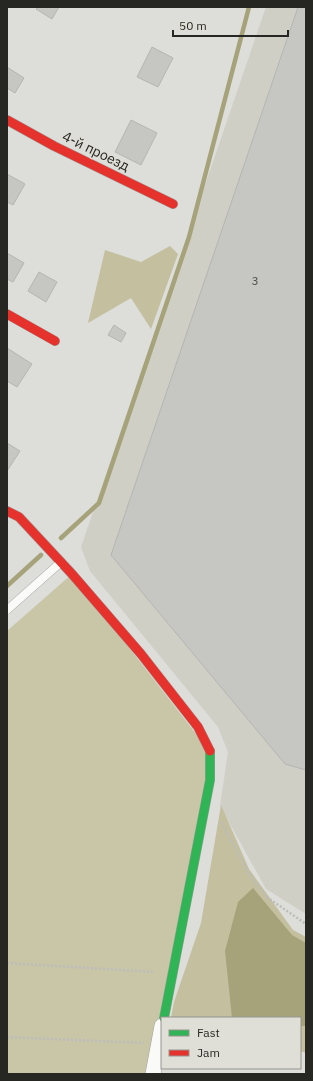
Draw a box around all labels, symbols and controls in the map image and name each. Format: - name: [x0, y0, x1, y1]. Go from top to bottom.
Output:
- scale bar: [173, 12, 288, 38]
- text: 50 m: [179, 18, 207, 33]
- street label: 4-й проезд: [59, 127, 133, 175]
- house number: 3: [251, 273, 259, 288]
- legend: [161, 1017, 301, 1069]
- text: Fast: [197, 1025, 220, 1040]
- text: Jam: [197, 1045, 220, 1060]

